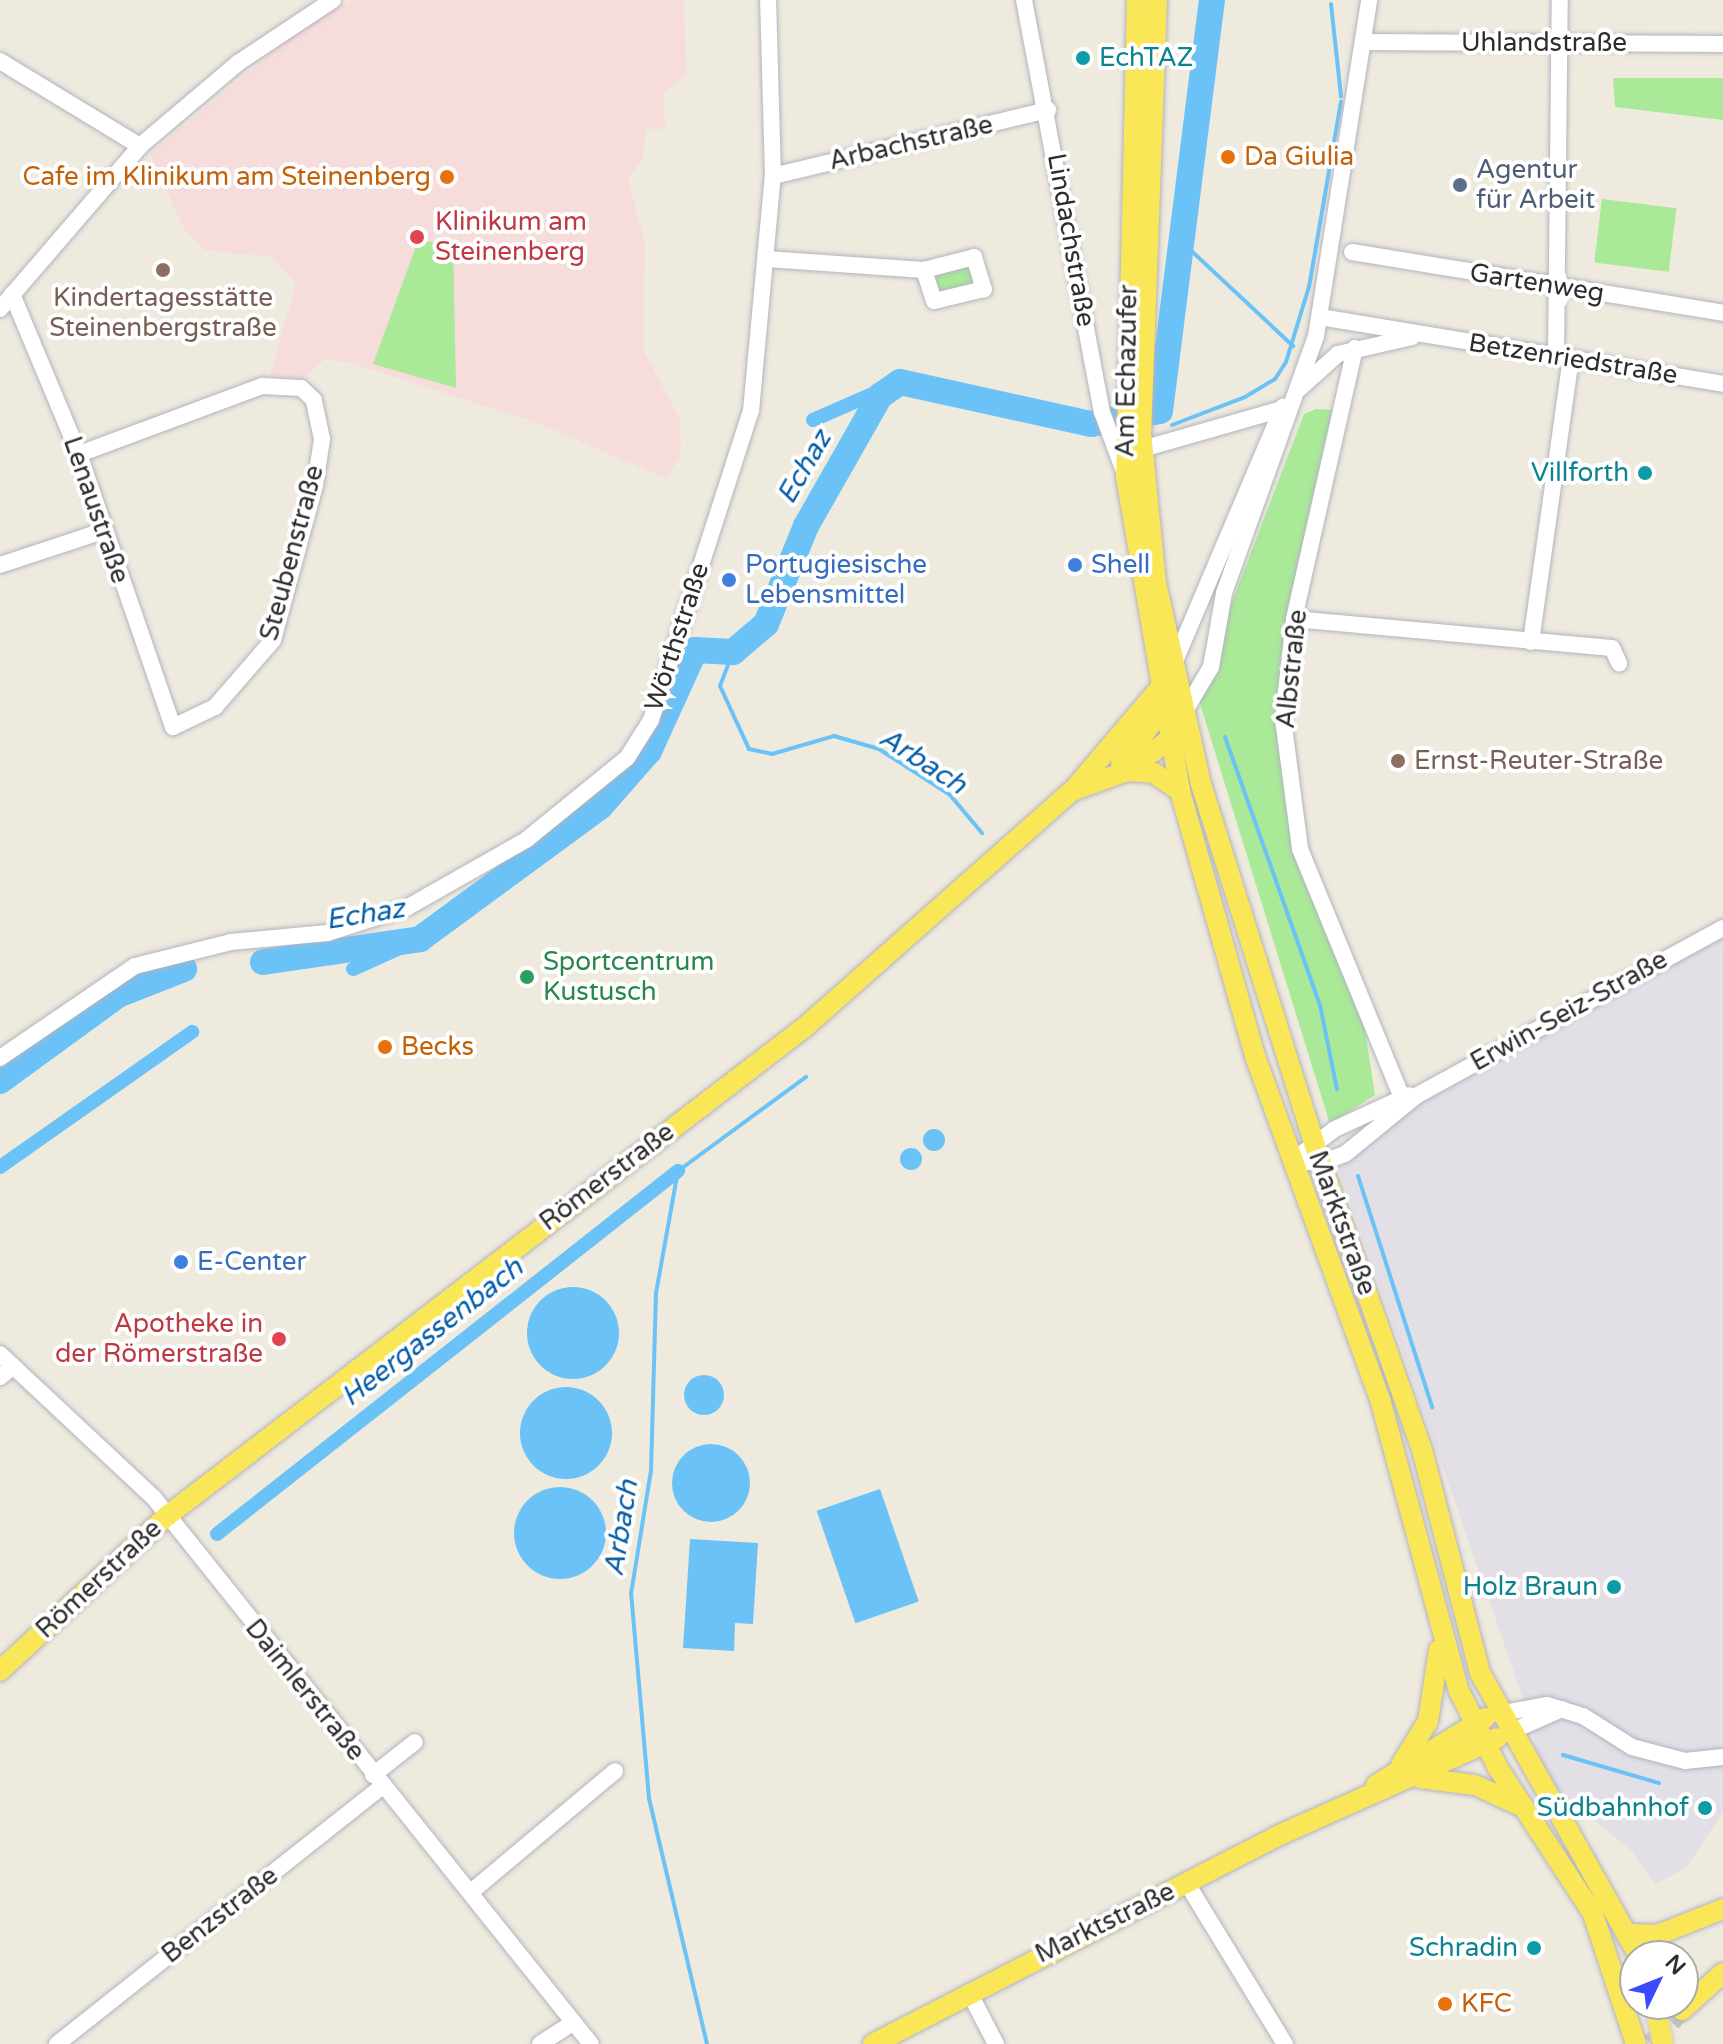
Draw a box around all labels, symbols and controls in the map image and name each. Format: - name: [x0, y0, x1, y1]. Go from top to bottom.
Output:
- street label: Uhlandstraße: [1461, 27, 1627, 59]
- place label: EchTAZ: [1099, 42, 1193, 74]
- marker: EchTAZ: [1074, 49, 1092, 67]
- street label: Arbachstraße: [826, 109, 996, 177]
- place label: Da Giulia: [1244, 141, 1354, 173]
- marker: Da Giulia: [1219, 148, 1237, 166]
- street label: Lindachstraße: [1040, 151, 1102, 329]
- place label: Agentur für Arbeit: [1476, 154, 1595, 216]
- place label: Cafe im Klinikum am Steinenberg: [22, 161, 431, 193]
- marker: Cafe im Klinikum am Steinenberg: [438, 168, 456, 186]
- marker: Agentur für Arbeit: [1451, 176, 1469, 194]
- place label: Klinikum am Steinenberg: [435, 206, 587, 268]
- marker: Klinikum am Steinenberg: [406, 226, 428, 248]
- street label: Gartenweg: [1467, 257, 1607, 309]
- marker: Kindertagesstätte Steinenbergstraße: [154, 261, 172, 279]
- place label: Kindertagesstätte Steinenbergstraße: [49, 282, 277, 344]
- street label: Am Echazufer: [1110, 284, 1144, 458]
- street label: Betzenriedstraße: [1466, 327, 1680, 391]
- water label: Echaz: [770, 424, 838, 510]
- street label: Lenaustraße: [56, 432, 136, 588]
- place label: Villforth: [1531, 457, 1629, 489]
- street label: Steubenstraße: [254, 462, 330, 644]
- marker: Villforth: [1636, 464, 1654, 482]
- place label: Portugiesische Lebensmittel: [745, 549, 927, 610]
- place label: Shell: [1091, 549, 1150, 581]
- marker: Shell: [1066, 556, 1084, 574]
- street label: Wörthstraße: [638, 559, 716, 715]
- marker: Portugiesische Lebensmittel: [720, 571, 738, 589]
- street label: Albstraße: [1270, 608, 1314, 730]
- water label: Arbach: [873, 721, 973, 801]
- place label: Ernst-Reuter-Straße: [1414, 745, 1663, 777]
- marker: Ernst-Reuter-Straße: [1389, 752, 1407, 770]
- water label: Echaz: [323, 891, 407, 937]
- street label: Erwin-Seiz-Straße: [1465, 944, 1673, 1078]
- place label: Sportcentrum Kustusch: [543, 946, 714, 1008]
- marker: Sportcentrum Kustusch: [518, 968, 536, 986]
- place label: Becks: [401, 1031, 474, 1063]
- marker: Becks: [376, 1038, 394, 1056]
- street label: Römerstraße: [534, 1116, 680, 1238]
- street label: Marktstraße: [1301, 1147, 1383, 1299]
- place label: E-Center: [197, 1246, 307, 1278]
- water label: Heergassenbach: [334, 1251, 530, 1413]
- marker: E-Center: [172, 1253, 190, 1271]
- place label: Apotheke in der Römerstraße: [55, 1308, 263, 1370]
- marker: Apotheke in der Römerstraße: [270, 1330, 288, 1348]
- water label: Arbach: [597, 1478, 645, 1578]
- street label: Römerstraße: [30, 1513, 168, 1645]
- place label: Holz Braun: [1463, 1571, 1598, 1603]
- marker: Holz Braun: [1605, 1578, 1623, 1596]
- street label: Daimlerstraße: [239, 1613, 371, 1767]
- place label: Südbahnhof: [1537, 1792, 1689, 1824]
- marker: Südbahnhof: [1696, 1799, 1714, 1817]
- street label: Benzstraße: [156, 1860, 284, 1970]
- street label: Marktstraße: [1030, 1876, 1180, 1970]
- place label: Schradin: [1409, 1932, 1518, 1964]
- marker: Schradin: [1525, 1939, 1543, 1957]
- north arrow: [1619, 1940, 1699, 2020]
- text: N: [1660, 1950, 1691, 1980]
- place label: KFC: [1461, 1988, 1512, 2020]
- marker: KFC: [1436, 1995, 1454, 2013]

